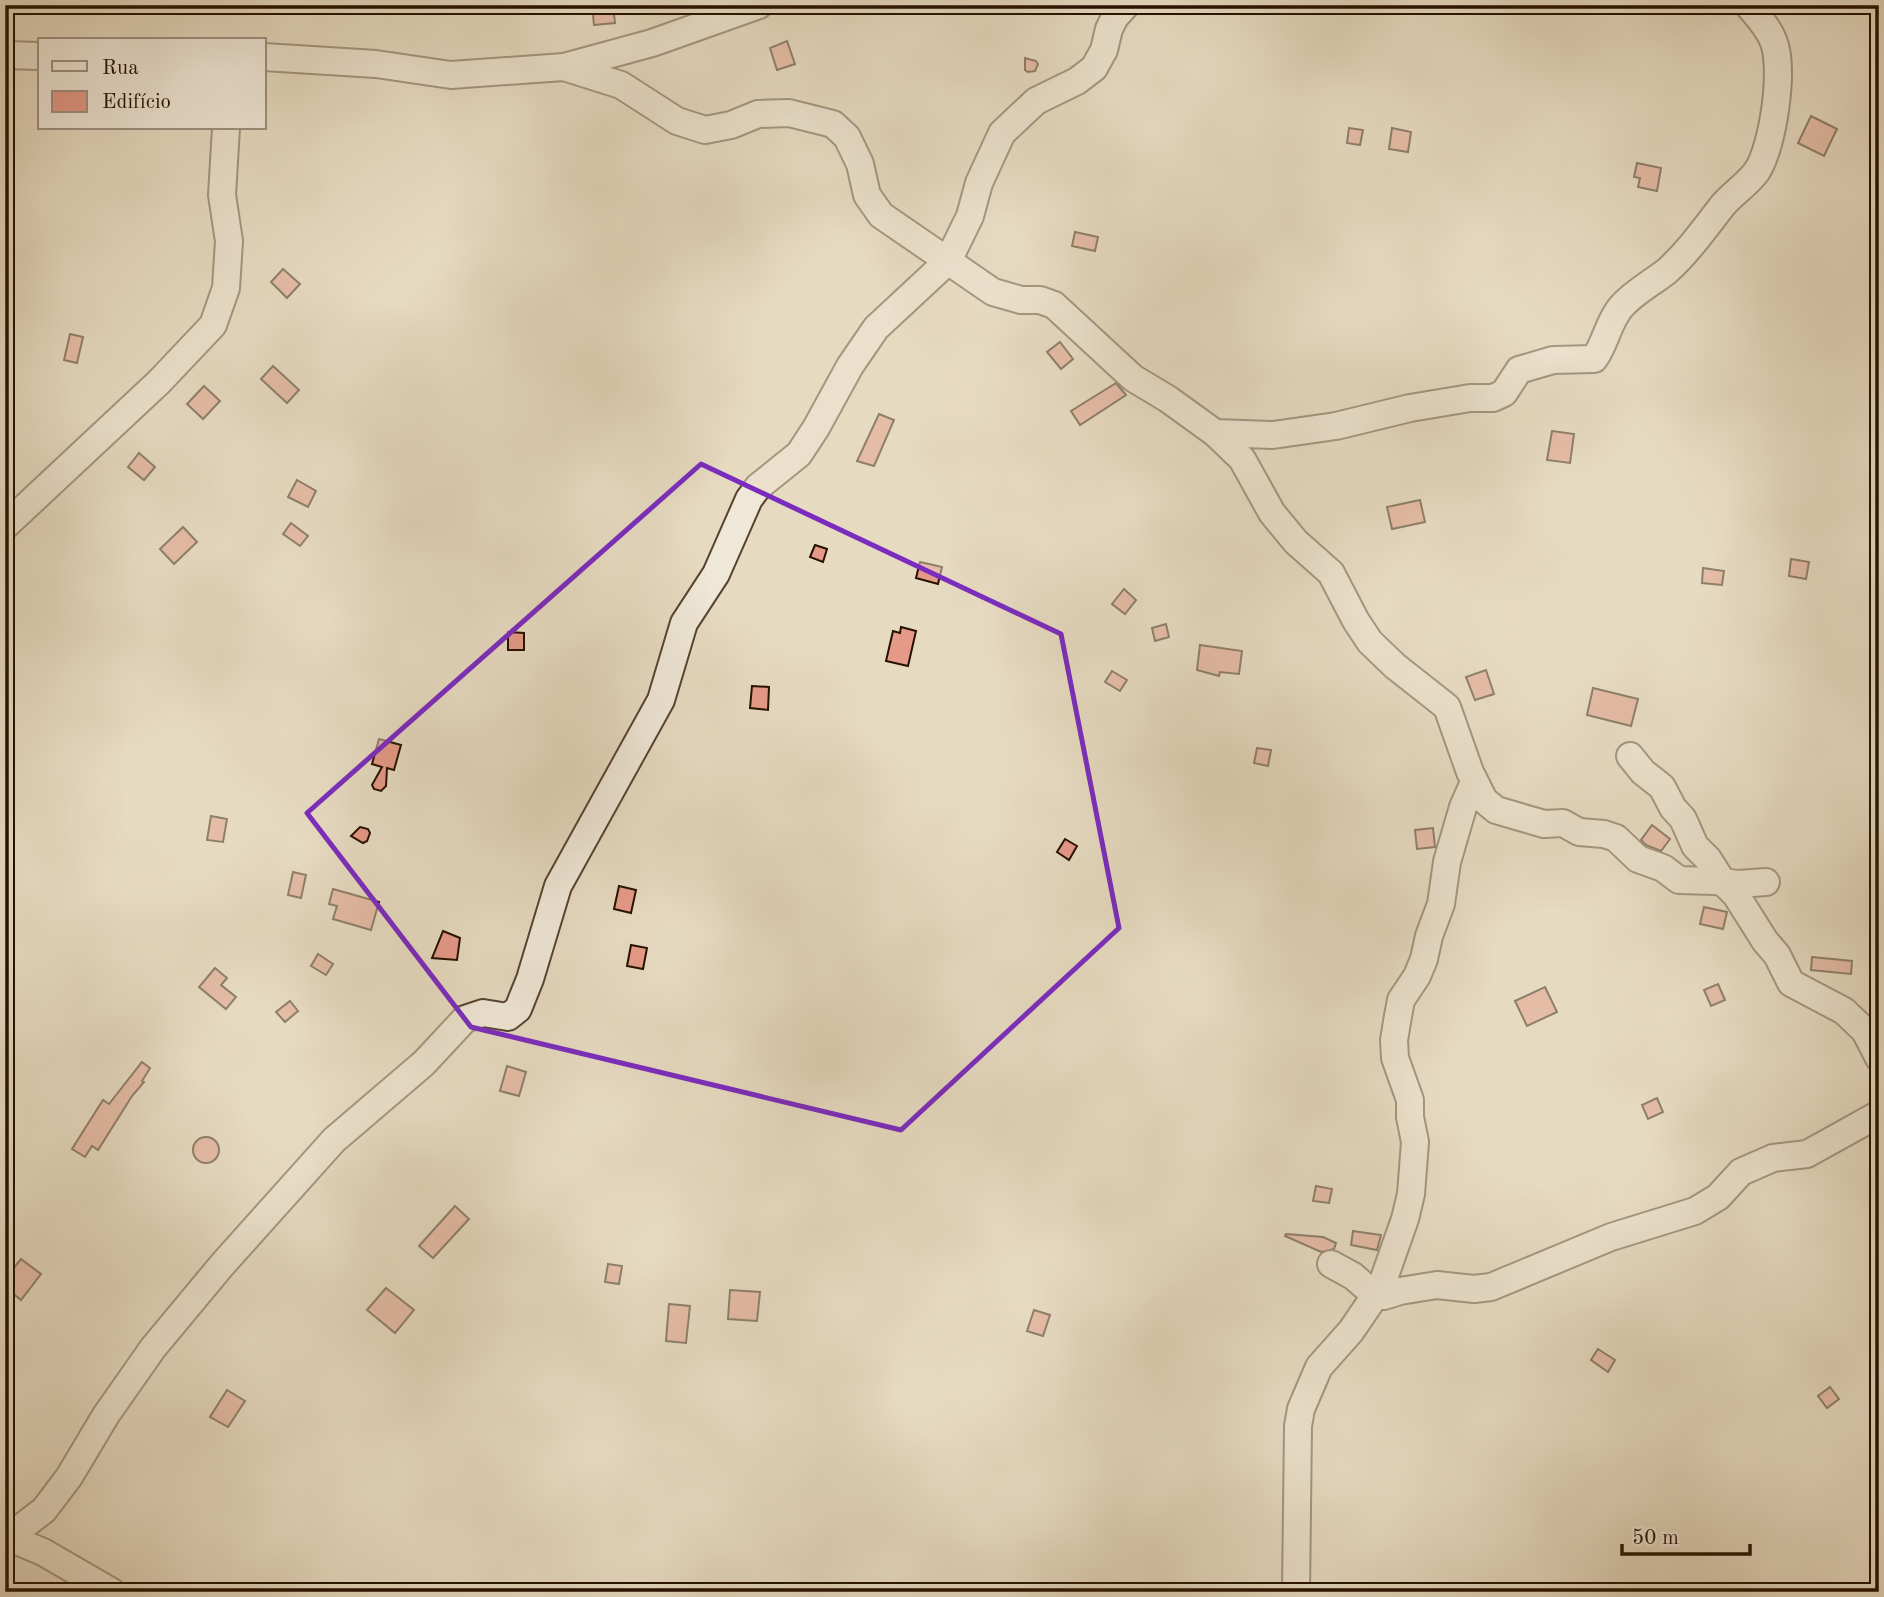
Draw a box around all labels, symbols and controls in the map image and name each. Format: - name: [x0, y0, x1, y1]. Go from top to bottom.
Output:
- legend: [38, 38, 266, 130]
- text: Rua: [102, 58, 139, 79]
- text: Edifício: [102, 92, 171, 113]
- scale bar: [1622, 1513, 1749, 1557]
- text: 50 m: [1632, 1528, 1679, 1549]

